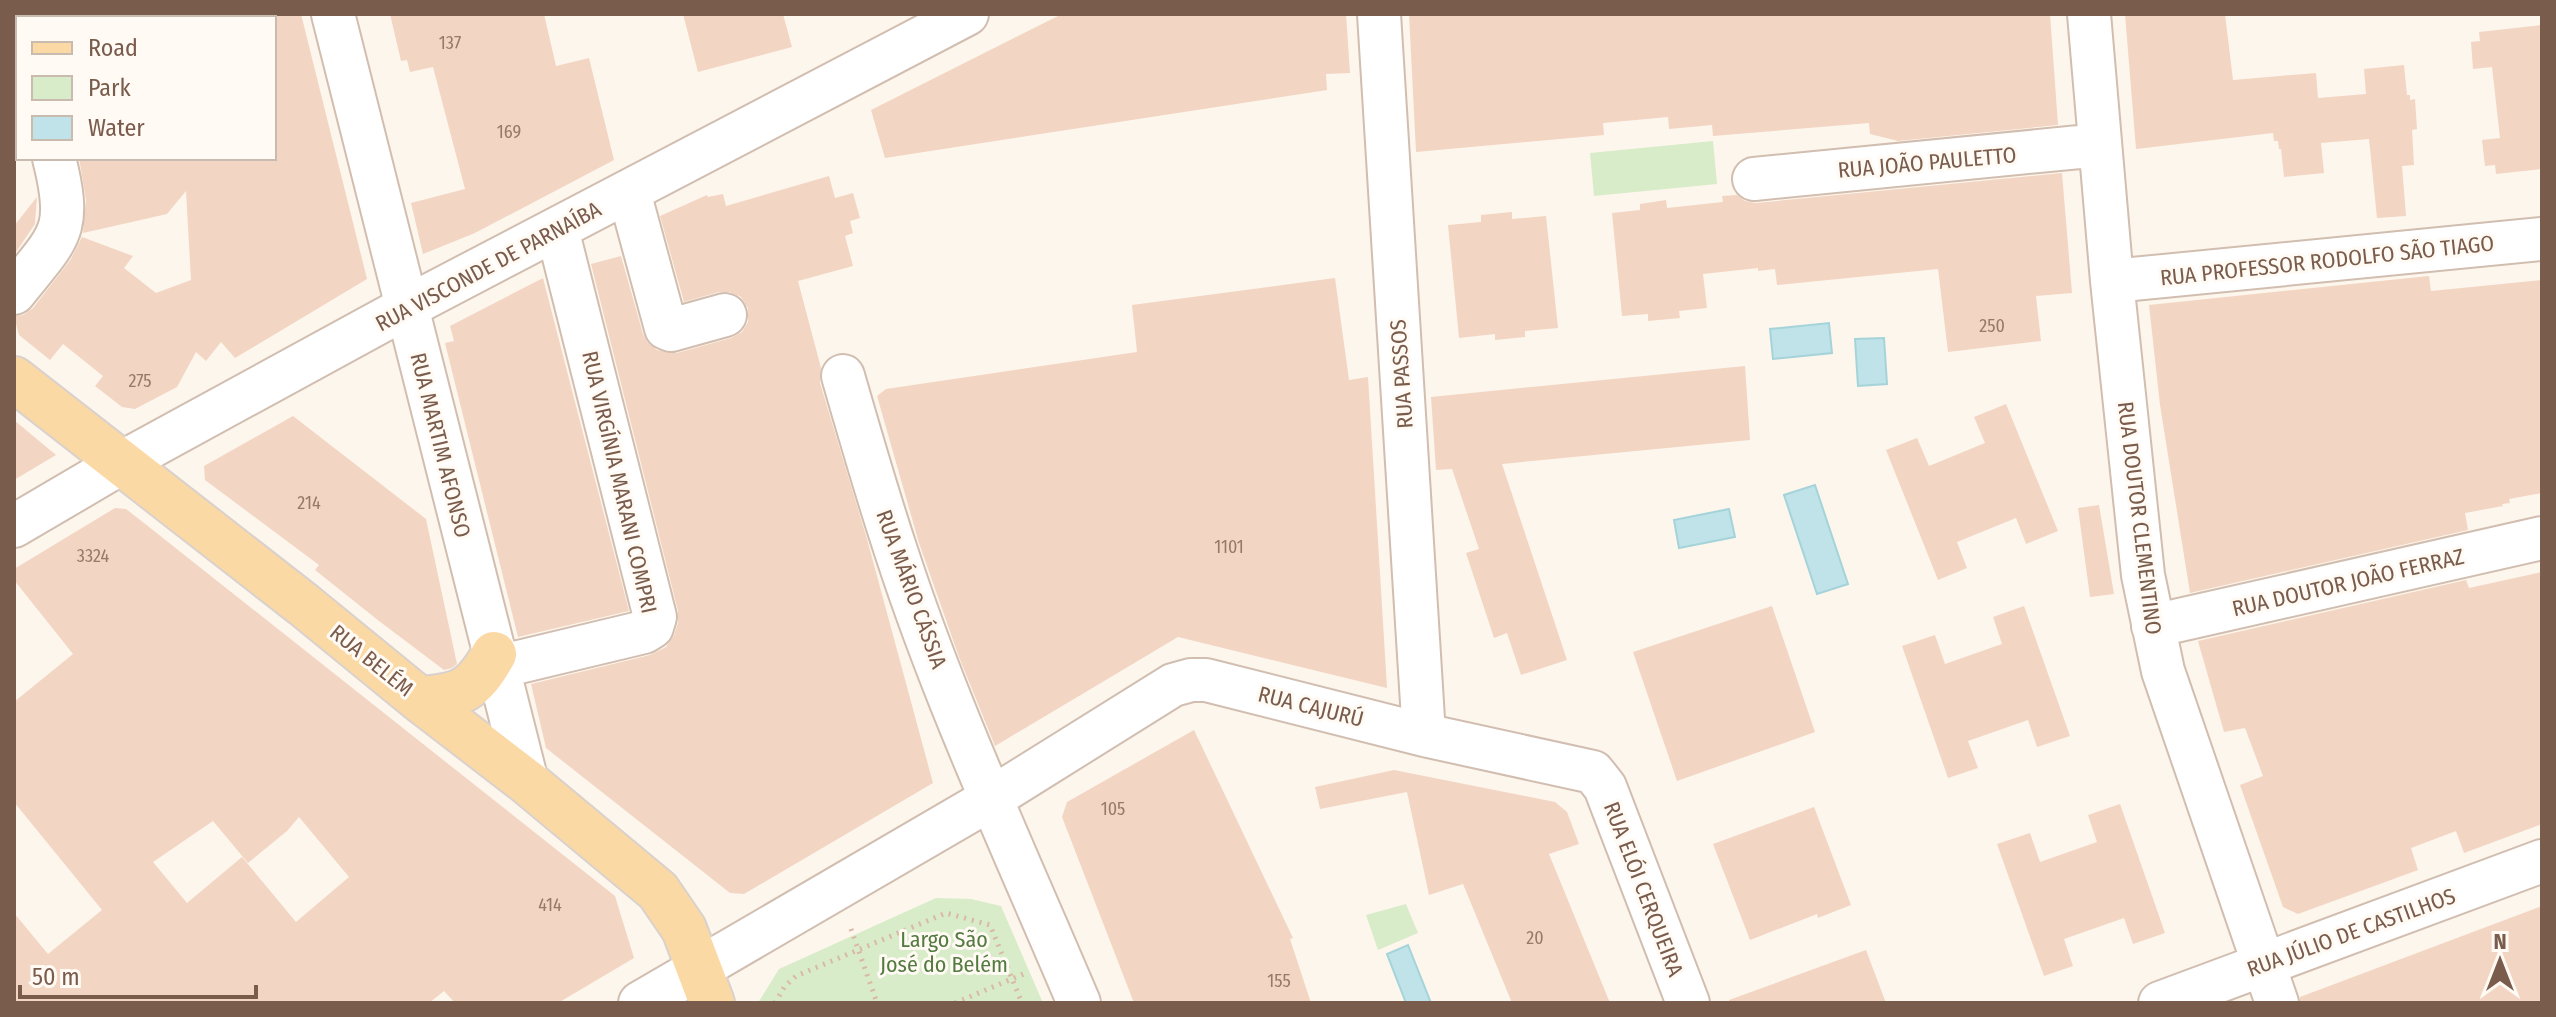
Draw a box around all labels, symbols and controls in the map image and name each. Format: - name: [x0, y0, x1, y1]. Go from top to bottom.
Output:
- legend: [16, 16, 276, 160]
- house number: 137: [439, 32, 461, 54]
- text: Road: [88, 34, 138, 62]
- text: Park: [88, 74, 131, 102]
- text: Water: [88, 114, 145, 142]
- house number: 169: [497, 121, 521, 143]
- street label: RUA JOÃO PAULETTO: [1837, 141, 2017, 184]
- street label: RUA VISCONDE DE PARNAÍBA: [371, 195, 606, 337]
- street label: RUA PROFESSOR RODOLFO SÃO TIAGO: [2159, 230, 2495, 291]
- house number: 250: [1979, 315, 2005, 337]
- street label: RUA PASSOS: [1384, 318, 1419, 429]
- street label: RUA VIRGÍNIA MARANI COMPRI: [576, 348, 663, 616]
- street label: RUA MARTIM AFONSO: [404, 350, 477, 540]
- house number: 275: [128, 370, 152, 392]
- street label: RUA DOUTOR CLEMENTINO: [2112, 400, 2167, 636]
- house number: 214: [297, 492, 321, 514]
- street label: RUA MÁRIO CÁSSIA: [870, 506, 953, 673]
- house number: 1101: [1214, 536, 1244, 558]
- street label: RUA DOUTOR JOÃO FERRAZ: [2230, 543, 2467, 622]
- house number: 3324: [77, 545, 109, 567]
- street label: RUA BELÉM: [325, 619, 419, 702]
- street label: RUA CAJURÚ: [1255, 680, 1366, 733]
- house number: 105: [1101, 798, 1125, 820]
- street label: RUA ELÓI CERQUEIRA: [1598, 798, 1689, 981]
- street label: RUA JÚLIO DE CASTILHOS: [2243, 882, 2459, 983]
- house number: 414: [538, 894, 562, 916]
- north arrow: [2460, 921, 2540, 1001]
- park label: Largo São José do Belém: [880, 926, 1008, 978]
- house number: 20: [1526, 927, 1544, 949]
- text: N: [2493, 928, 2507, 955]
- scale bar: [20, 949, 256, 999]
- text: 50 m: [32, 963, 80, 991]
- house number: 155: [1267, 970, 1291, 992]

